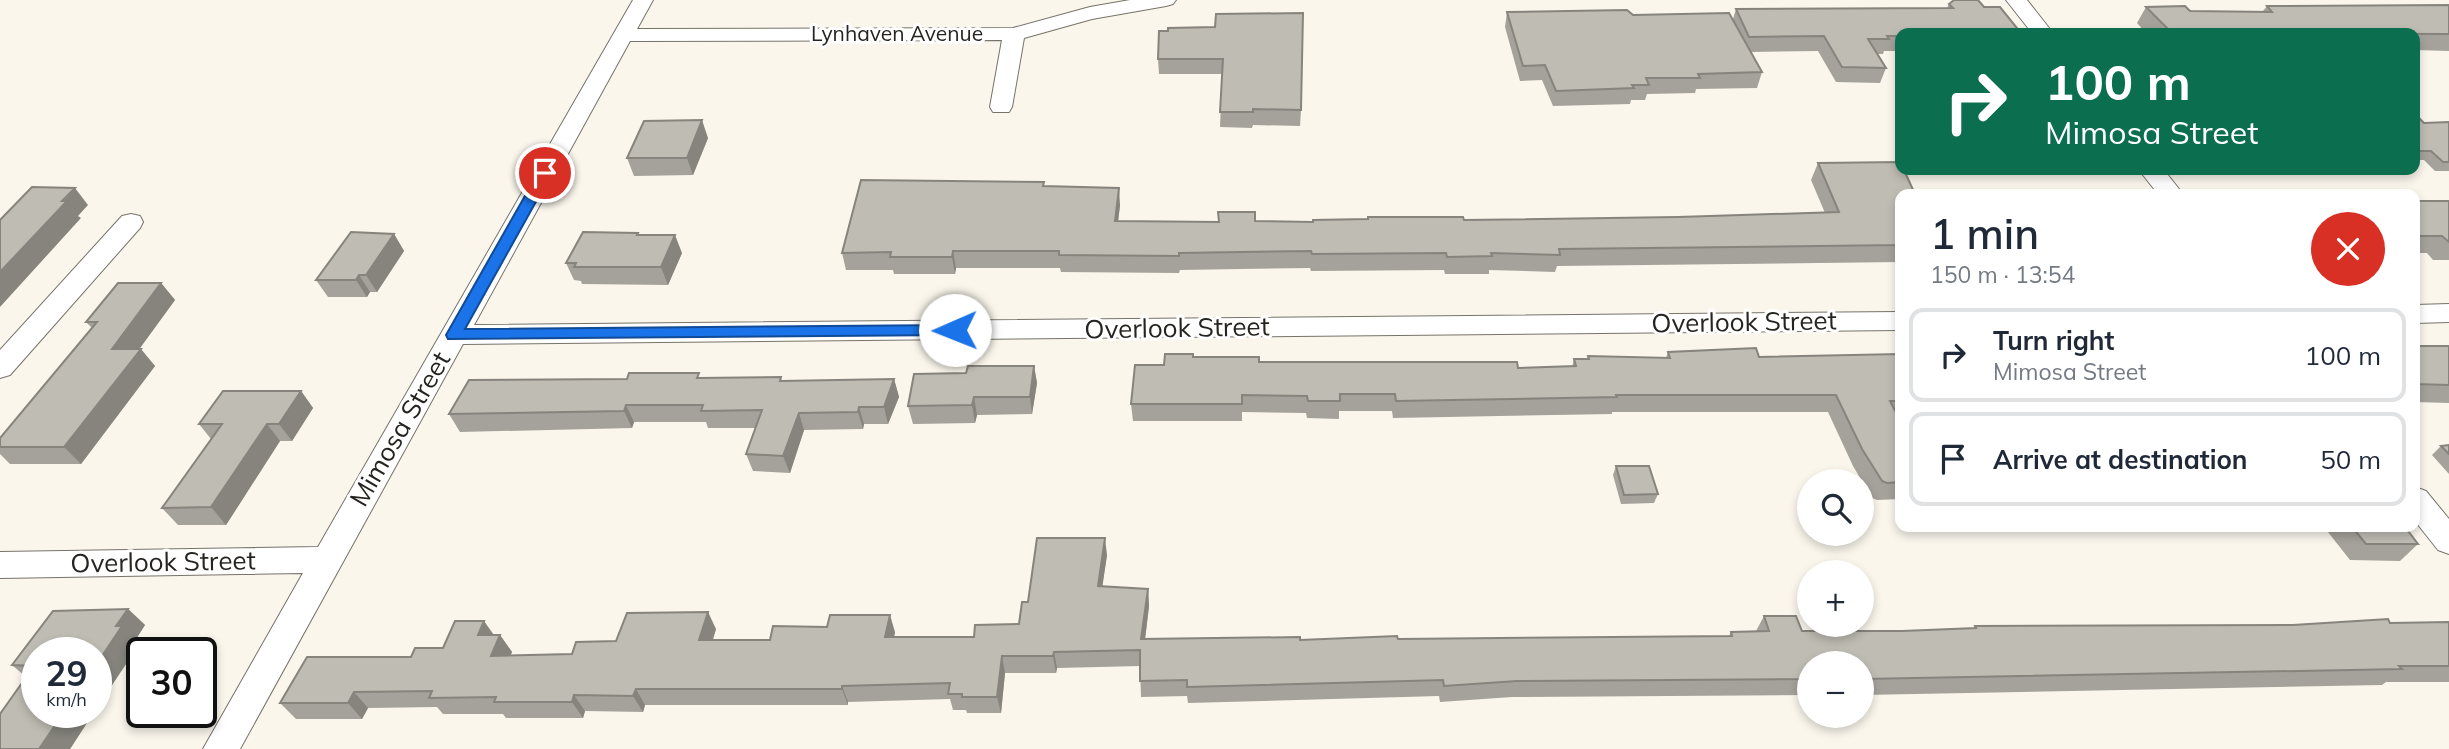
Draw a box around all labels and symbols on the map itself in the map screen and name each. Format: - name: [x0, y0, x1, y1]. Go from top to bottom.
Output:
- street label: Lynhaven Avenue: [811, 20, 983, 46]
- pin: [515, 143, 575, 203]
- position arrow: [918, 293, 992, 367]
- street label: Overlook Street: [1651, 303, 1837, 340]
- street label: Overlook Street: [1084, 309, 1270, 346]
- street label: Mimosa Street: [342, 345, 457, 512]
- street label: Overlook Street: [70, 543, 256, 580]
- speed limit sign: 30: [126, 637, 217, 728]

